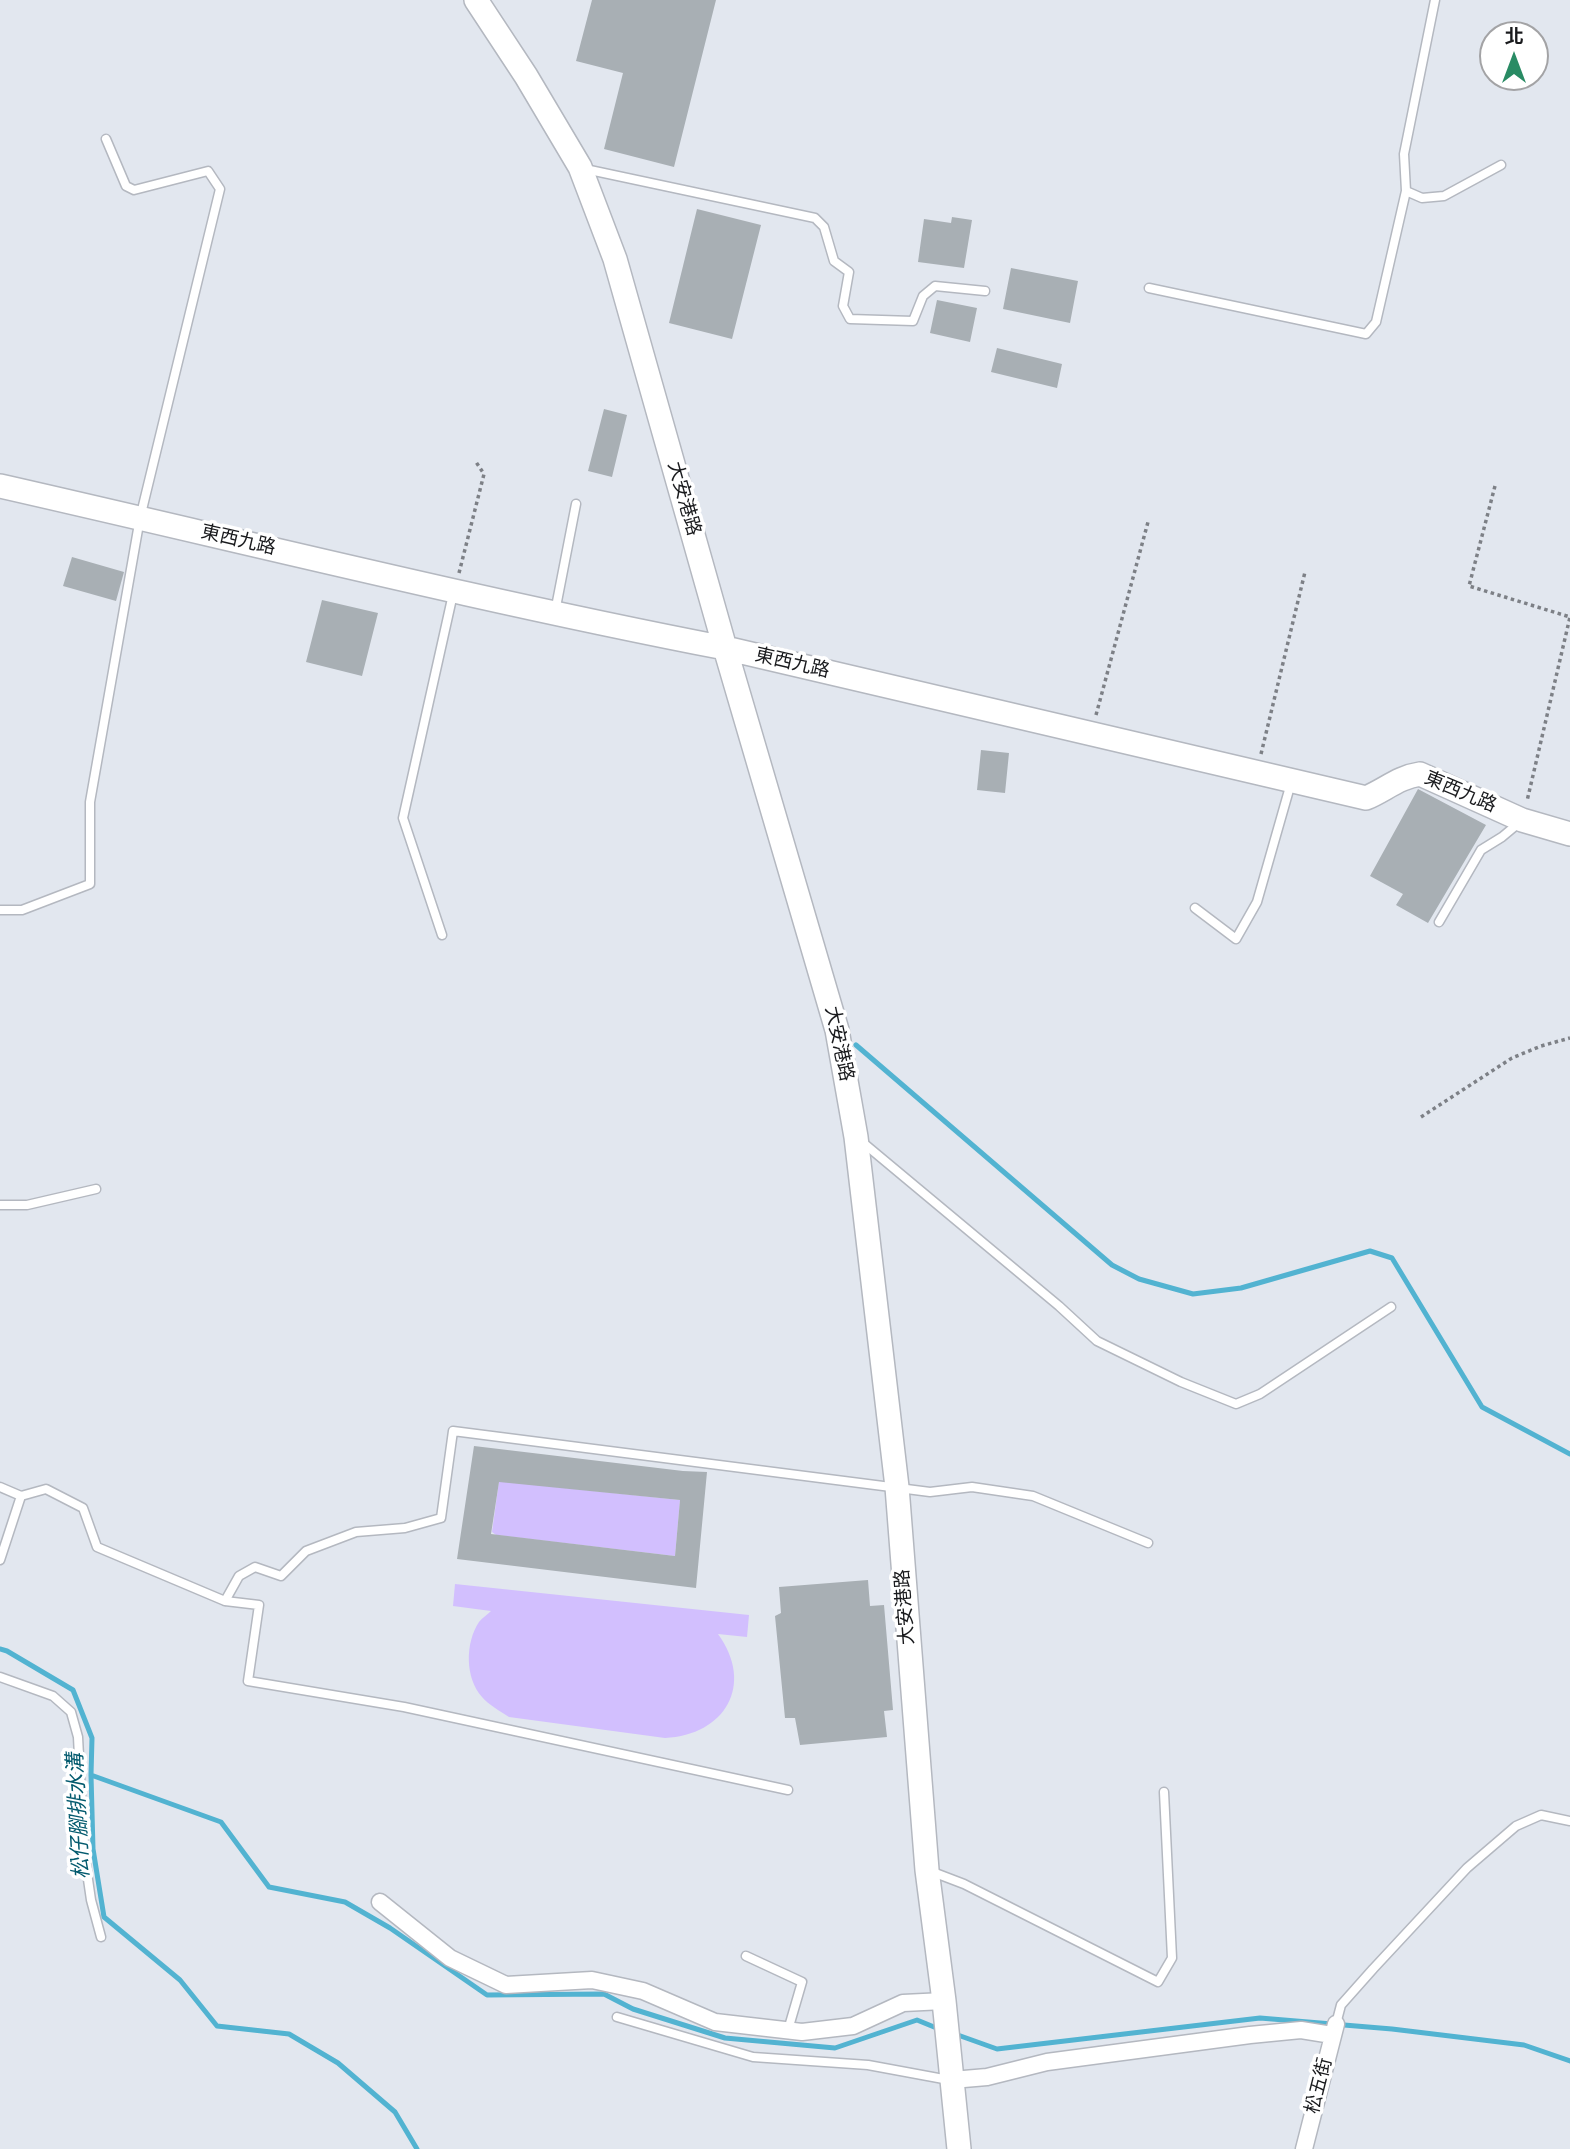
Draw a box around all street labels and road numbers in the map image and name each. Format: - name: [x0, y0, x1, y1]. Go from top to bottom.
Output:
- street label: 大安港路: [662, 459, 704, 539]
- street label: 東西九路: [198, 521, 278, 561]
- street label: 東西九路: [752, 644, 832, 684]
- street label: 東西九路: [1421, 768, 1499, 818]
- street label: 大安港路: [819, 1004, 857, 1084]
- street label: 大安港路: [892, 1568, 920, 1646]
- street label: 松五街: [1302, 2056, 1338, 2116]

